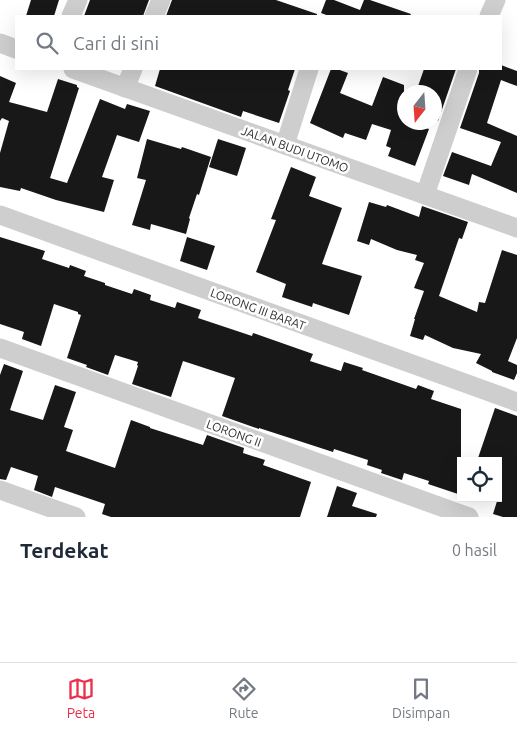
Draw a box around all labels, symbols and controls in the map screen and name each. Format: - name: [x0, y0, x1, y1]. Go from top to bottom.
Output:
- search box: [15, 15, 502, 70]
- icon: search: [33, 29, 61, 57]
- text: Cari di sini: [73, 32, 159, 54]
- north arrow: [397, 85, 442, 130]
- street label: JALAN BUDI UTOMO: [240, 124, 350, 174]
- street label: LORONG III BARAT: [209, 286, 308, 332]
- street label: LORONG II: [205, 417, 263, 449]
- map controls: [457, 457, 502, 502]
- button: locate: [457, 457, 502, 502]
- text: Terdekat: [20, 538, 108, 562]
- text: 0 hasil: [452, 541, 497, 559]
- tab: Peta: [67, 675, 95, 721]
- tab: Rute: [229, 675, 259, 721]
- tab: Disimpan: [392, 675, 450, 721]

